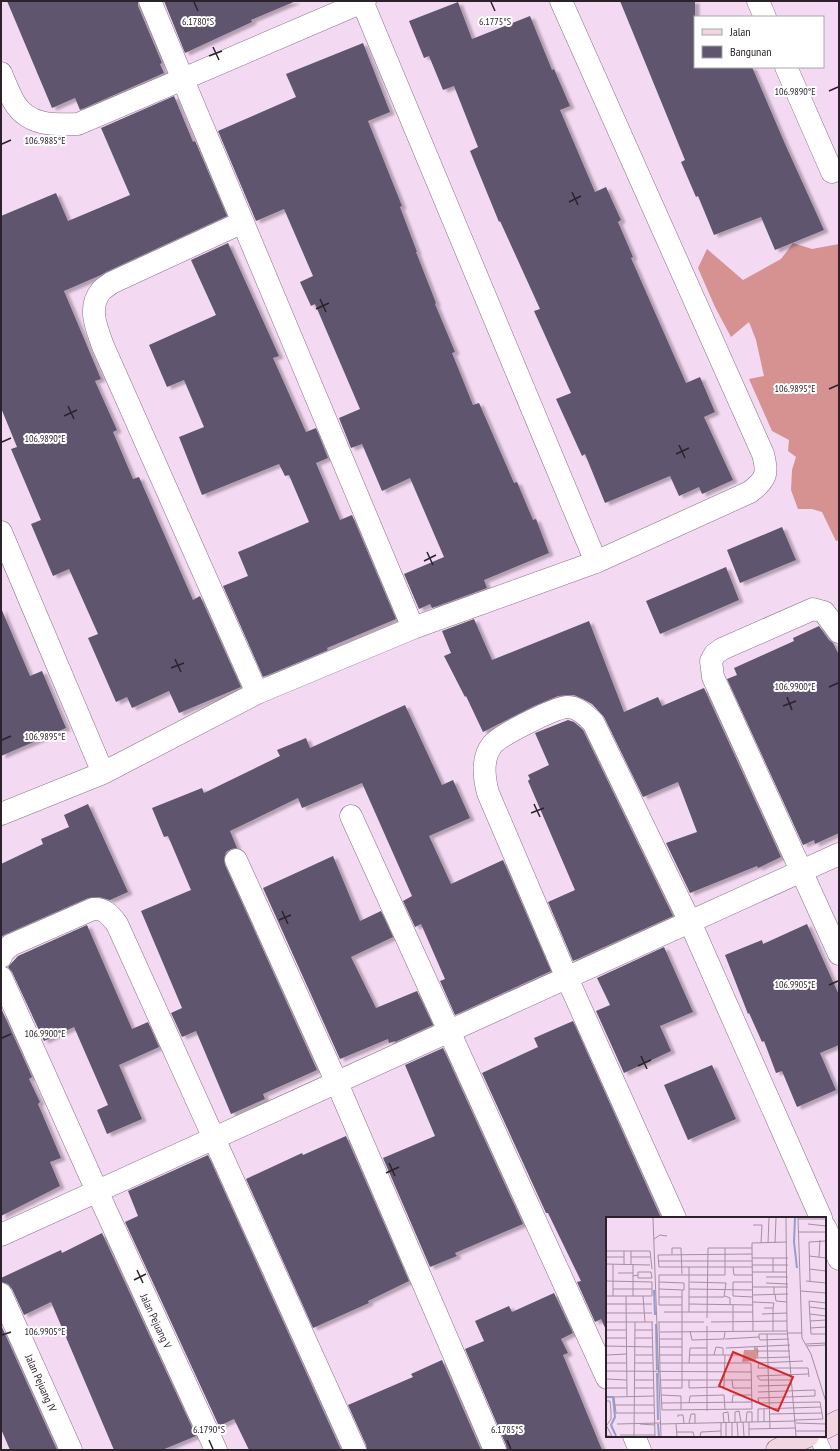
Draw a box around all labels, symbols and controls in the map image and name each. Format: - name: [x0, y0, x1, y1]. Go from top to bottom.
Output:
- text: 6.1780°S: [182, 15, 214, 28]
- text: 6.1775°S: [479, 15, 511, 28]
- legend: [694, 16, 824, 68]
- text: Jalan: [729, 24, 751, 39]
- text: Bangunan: [730, 44, 771, 59]
- text: 106.9890°E: [775, 85, 816, 98]
- text: 106.9885°E: [25, 134, 66, 147]
- text: 106.9895°E: [775, 382, 816, 395]
- text: 106.9890°E: [25, 432, 66, 445]
- text: 106.9900°E: [775, 680, 816, 693]
- text: 106.9895°E: [25, 730, 66, 743]
- text: 106.9905°E: [775, 978, 816, 991]
- text: 106.9900°E: [25, 1027, 66, 1040]
- inset map: [606, 1217, 826, 1437]
- street label: Jalan Pejuang V: [137, 1291, 175, 1351]
- text: 106.9905°E: [25, 1325, 66, 1338]
- street label: Jalan Pejuang IV: [22, 1351, 60, 1415]
- text: 6.1790°S: [193, 1423, 225, 1436]
- text: 6.1785°S: [491, 1423, 523, 1436]

